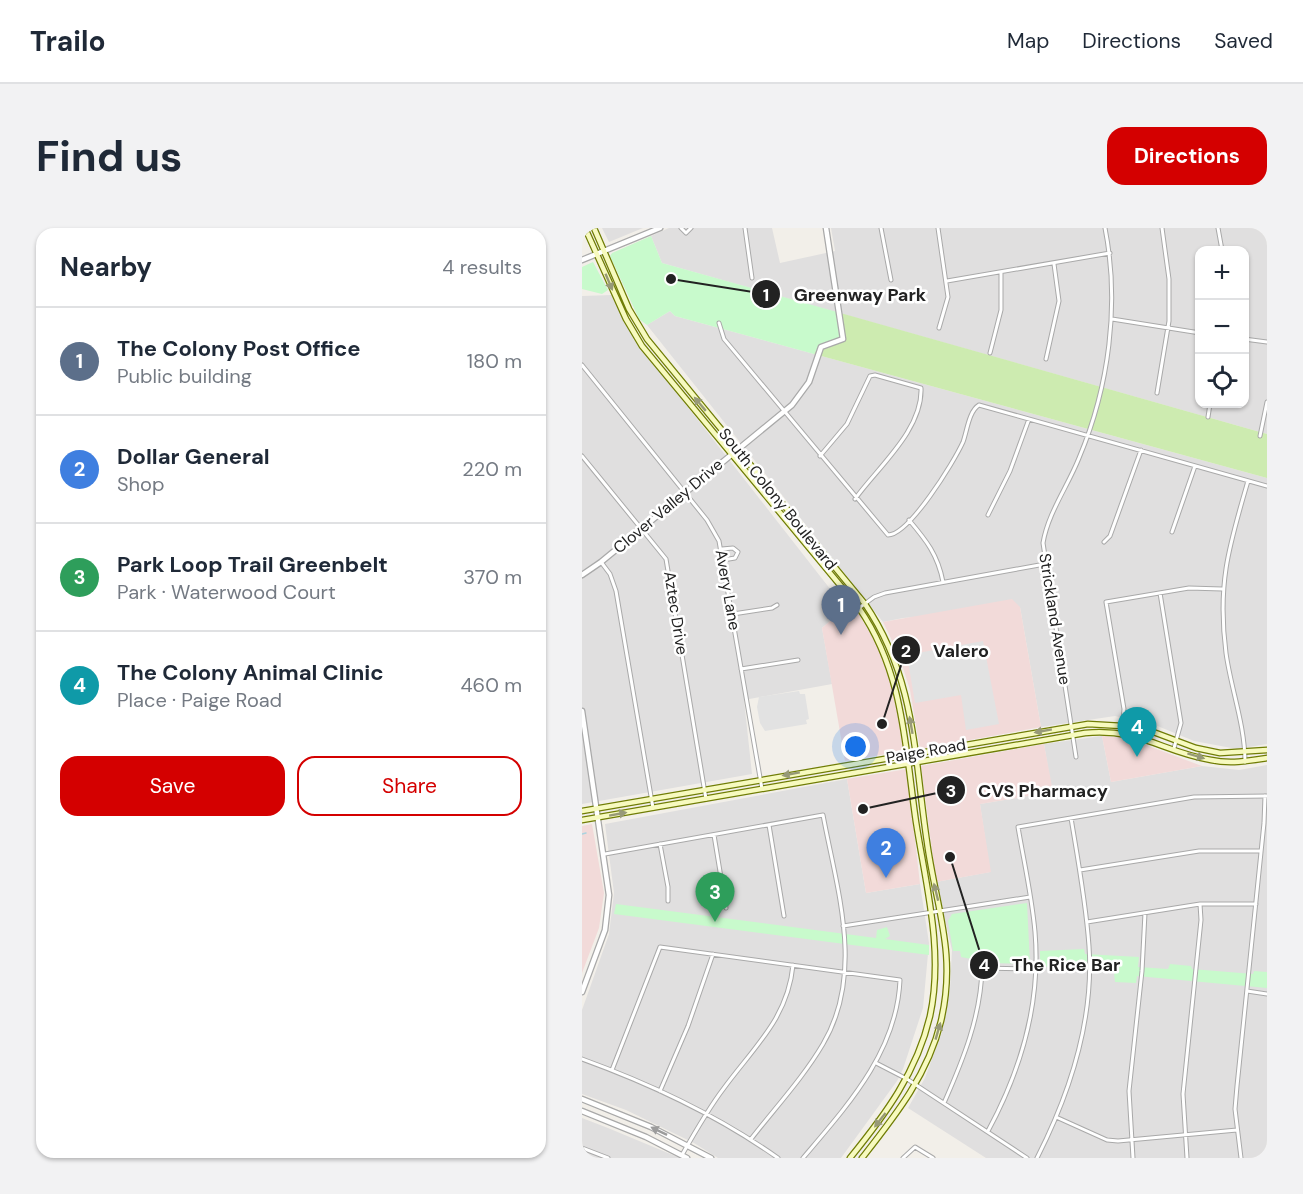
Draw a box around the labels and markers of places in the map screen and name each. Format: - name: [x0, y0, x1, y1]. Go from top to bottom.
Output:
- callout: Greenway Park: [751, 276, 938, 312]
- pin: 1: [822, 586, 860, 635]
- callout: Valero: [891, 632, 1001, 668]
- pin: 4: [1118, 708, 1156, 757]
- callout: CVS Pharmacy: [936, 772, 1120, 808]
- pin: 2: [866, 828, 906, 878]
- pin: 3: [696, 872, 734, 922]
- callout: The Rice Bar: [969, 947, 1132, 983]

